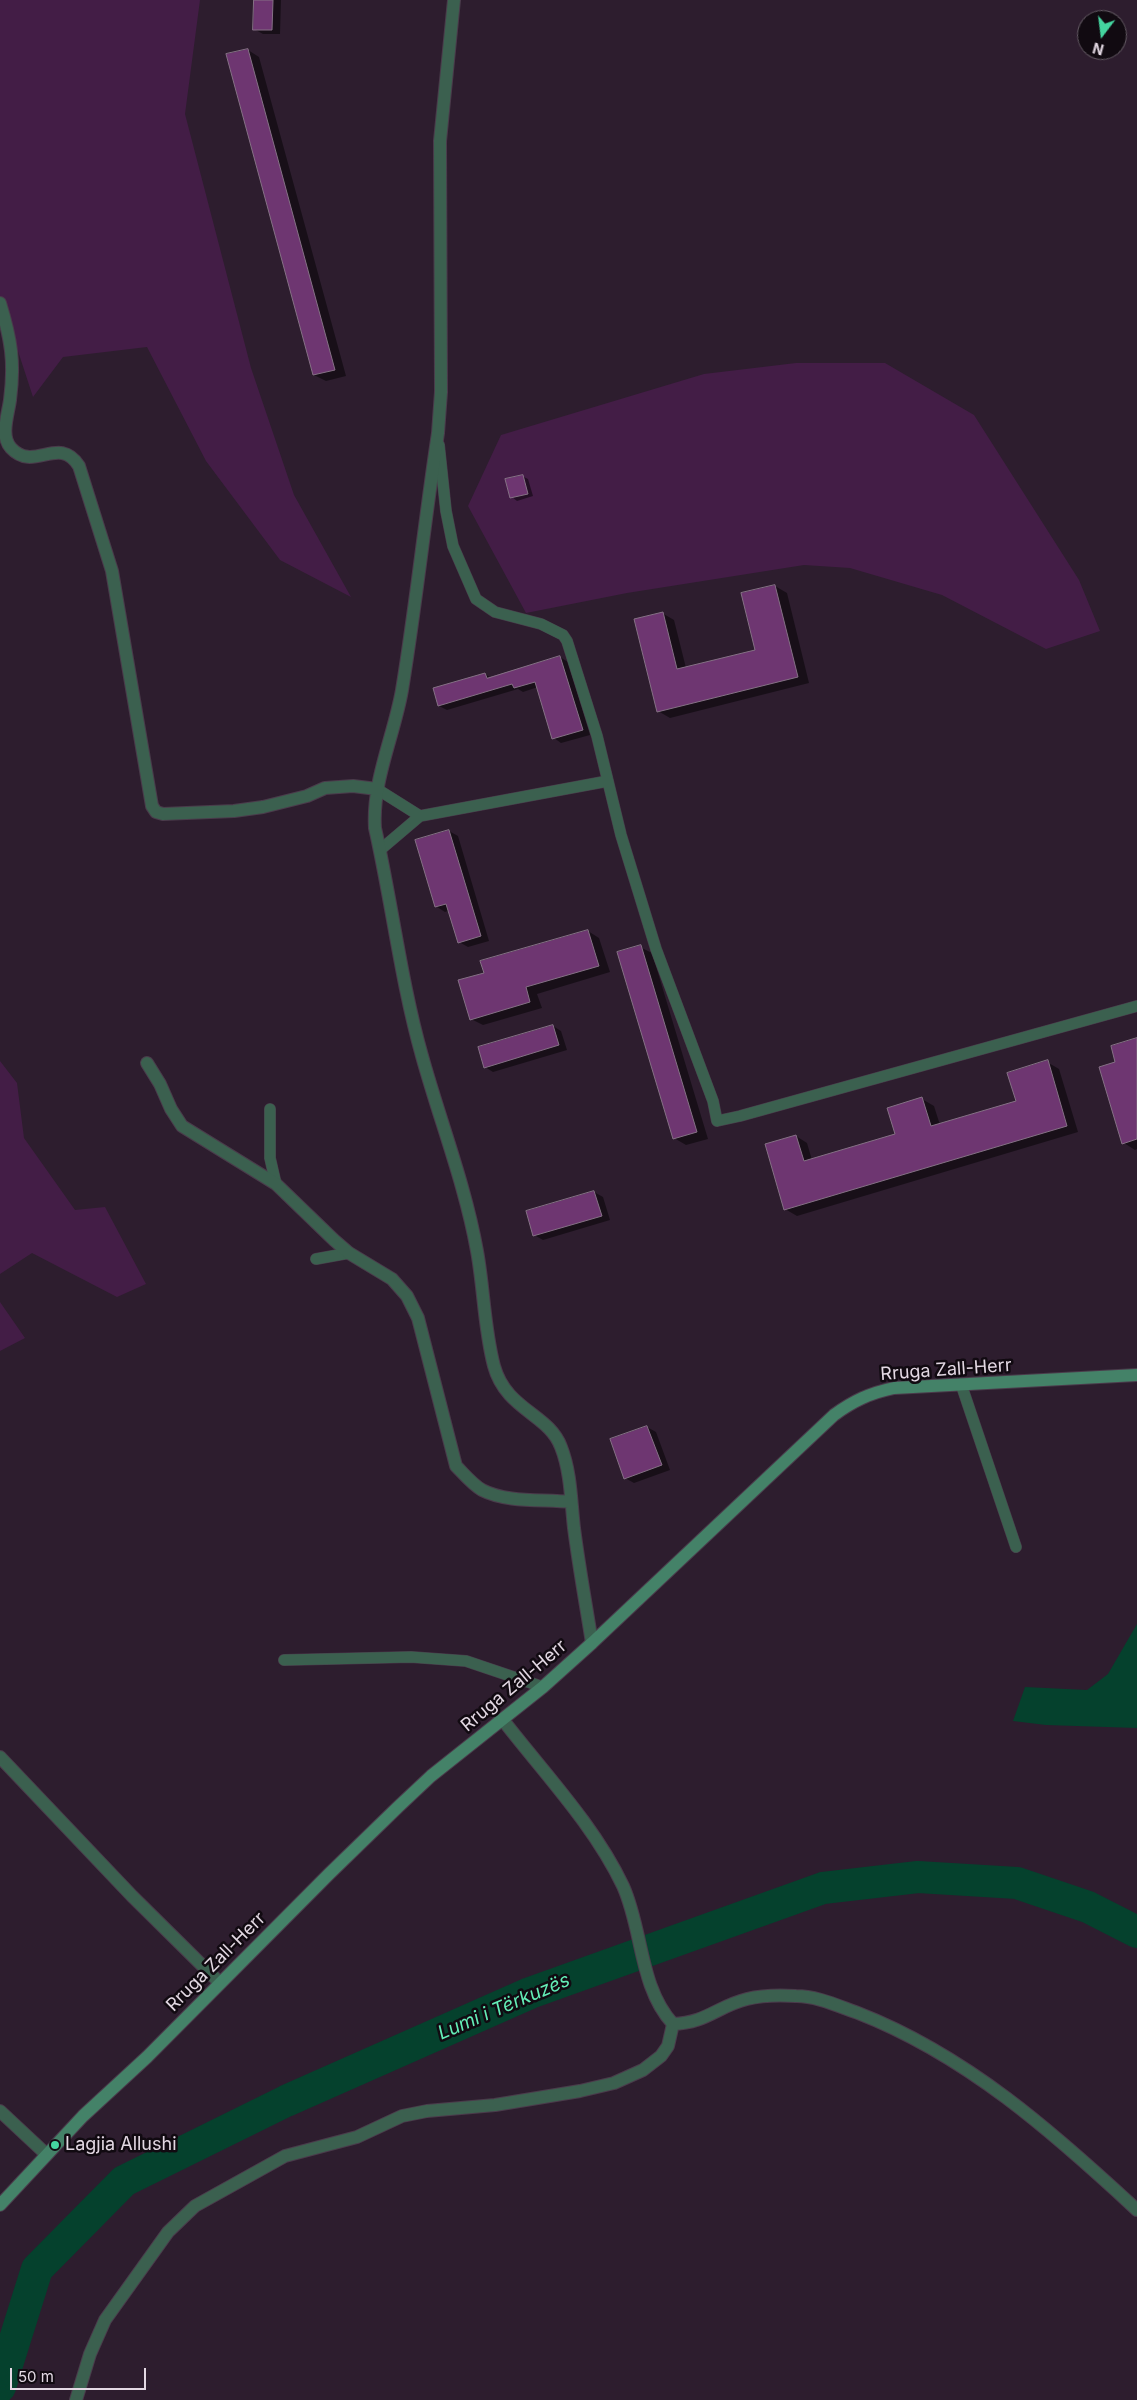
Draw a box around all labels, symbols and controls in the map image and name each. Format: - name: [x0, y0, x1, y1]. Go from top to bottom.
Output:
- north arrow: [1077, 10, 1127, 60]
- text: N: [1091, 39, 1106, 59]
- street label: Rruga Zall-Herr: [880, 1355, 1012, 1385]
- street label: Rruga Zall-Herr: [457, 1636, 571, 1736]
- street label: Rruga Zall-Herr: [162, 1908, 270, 2016]
- water label: Lumi i Tërkuzës: [435, 1969, 573, 2045]
- place label: Lagjia Allushi: [65, 2134, 176, 2156]
- marker: Lagjia Allushi: [49, 2139, 61, 2151]
- scale bar: [12, 2358, 149, 2390]
- text: 50 m: [18, 2367, 54, 2386]

